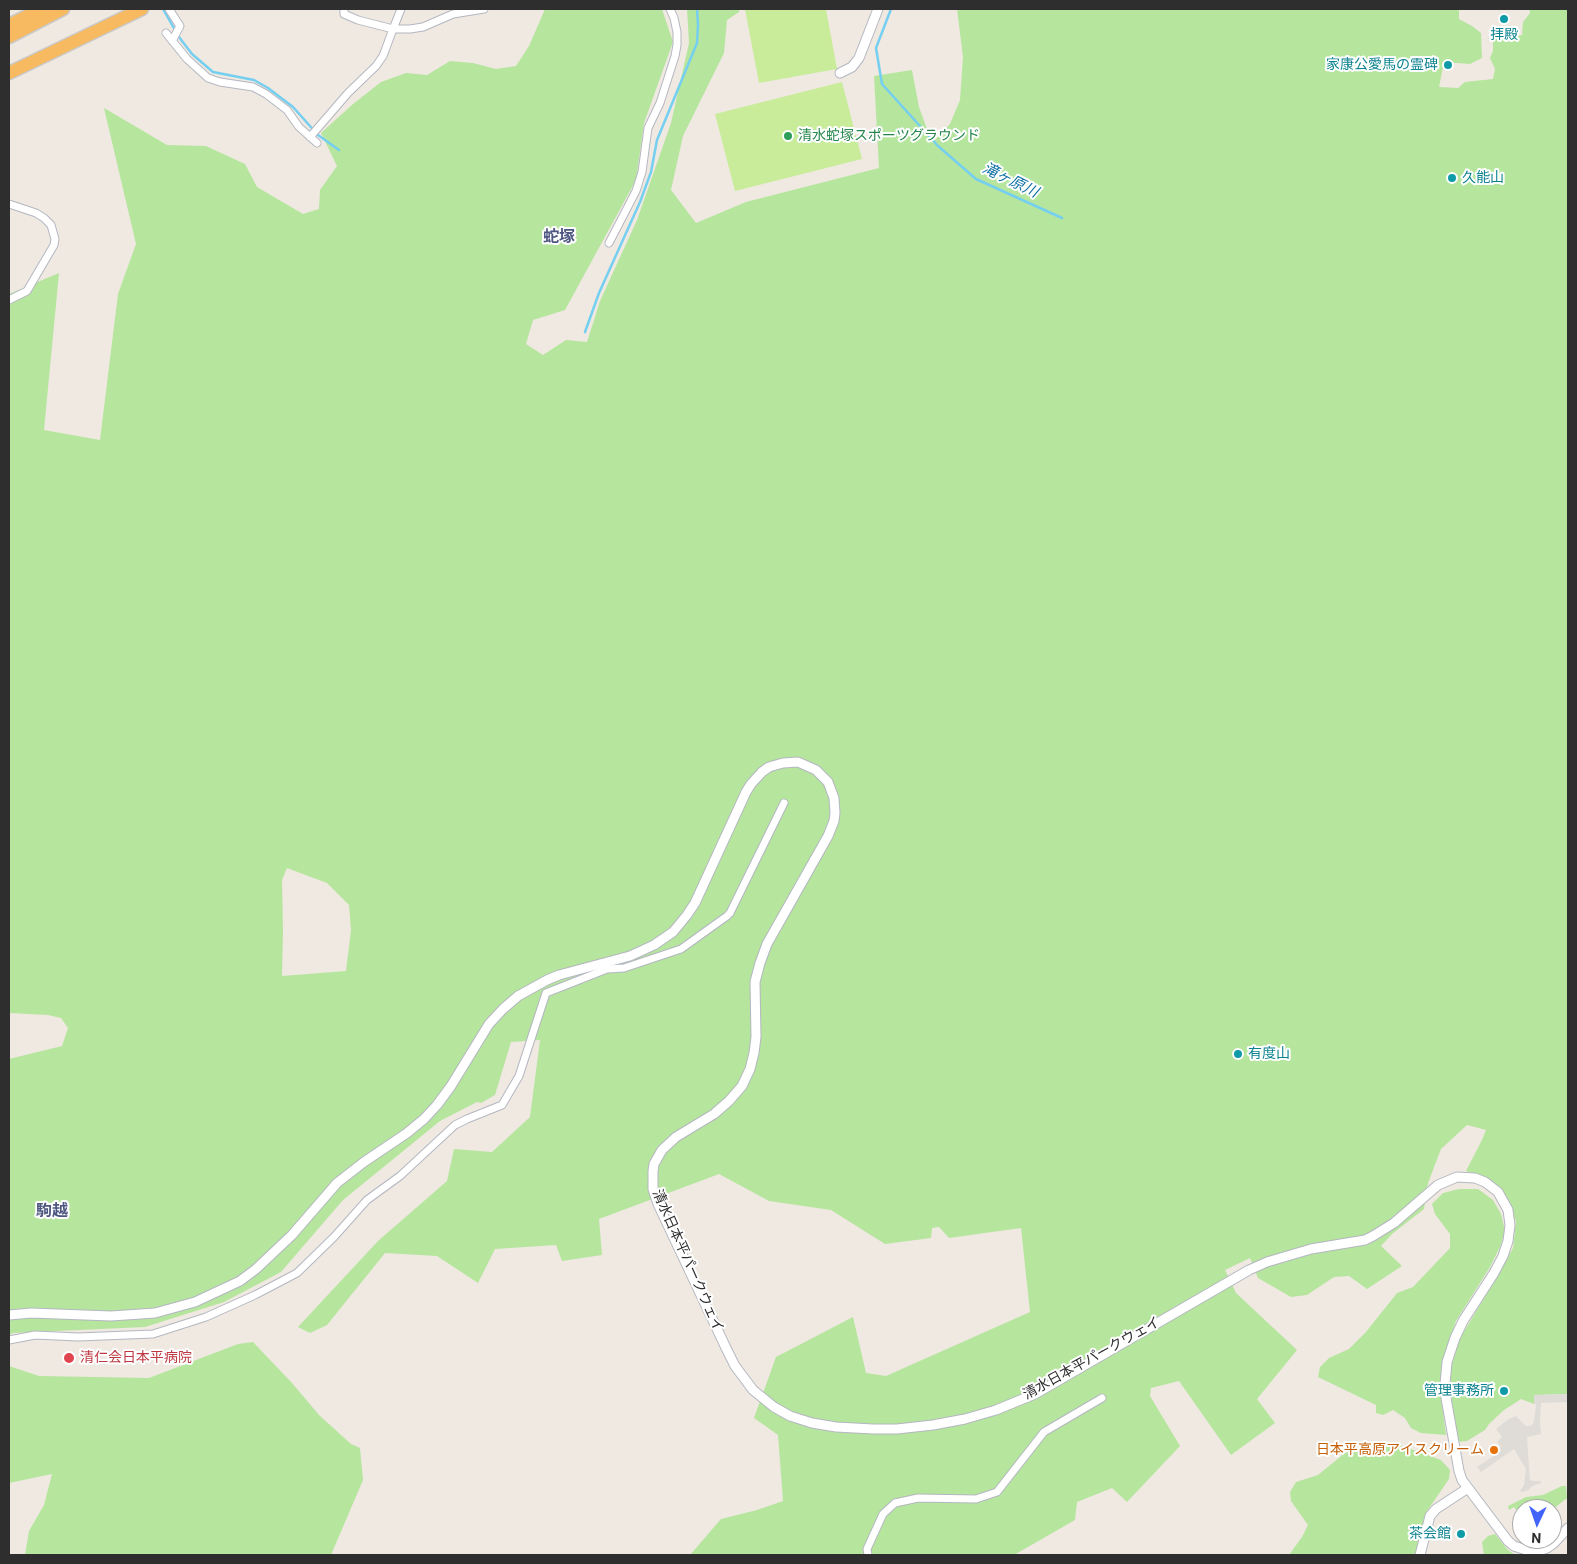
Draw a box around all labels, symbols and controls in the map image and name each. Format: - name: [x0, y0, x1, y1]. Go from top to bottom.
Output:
- marker: 拝殿: [1498, 13, 1510, 25]
- place label: 拝殿: [1490, 27, 1518, 43]
- place label: 家康公愛馬の霊碑: [1326, 57, 1438, 73]
- marker: 家康公愛馬の霊碑: [1442, 59, 1454, 71]
- place label: 清水蛇塚スポーツグラウンド: [798, 128, 980, 144]
- marker: 清水蛇塚スポーツグラウンド: [782, 130, 794, 142]
- water label: 滝ヶ原川: [979, 160, 1041, 202]
- place label: 久能山: [1462, 170, 1504, 186]
- marker: 久能山: [1446, 172, 1458, 184]
- district label: 蛇塚: [543, 228, 575, 248]
- place label: 有度山: [1248, 1046, 1290, 1062]
- marker: 有度山: [1232, 1048, 1244, 1060]
- street label: 清水日本平パークウェイ: [648, 1187, 726, 1335]
- district label: 駒越: [36, 1202, 68, 1222]
- street label: 清水日本平パークウェイ: [1021, 1314, 1163, 1404]
- place label: 清仁会日本平病院: [80, 1350, 192, 1366]
- marker: 清仁会日本平病院: [62, 1351, 76, 1365]
- place label: 管理事務所: [1424, 1383, 1494, 1399]
- marker: 管理事務所: [1498, 1385, 1510, 1397]
- place label: 日本平高原アイスクリーム: [1316, 1442, 1484, 1458]
- marker: 日本平高原アイスクリーム: [1488, 1444, 1500, 1456]
- north arrow: [1512, 1499, 1562, 1549]
- place label: 茶会館: [1409, 1526, 1451, 1542]
- marker: 茶会館: [1455, 1528, 1467, 1540]
- text: N: [1531, 1530, 1542, 1546]

